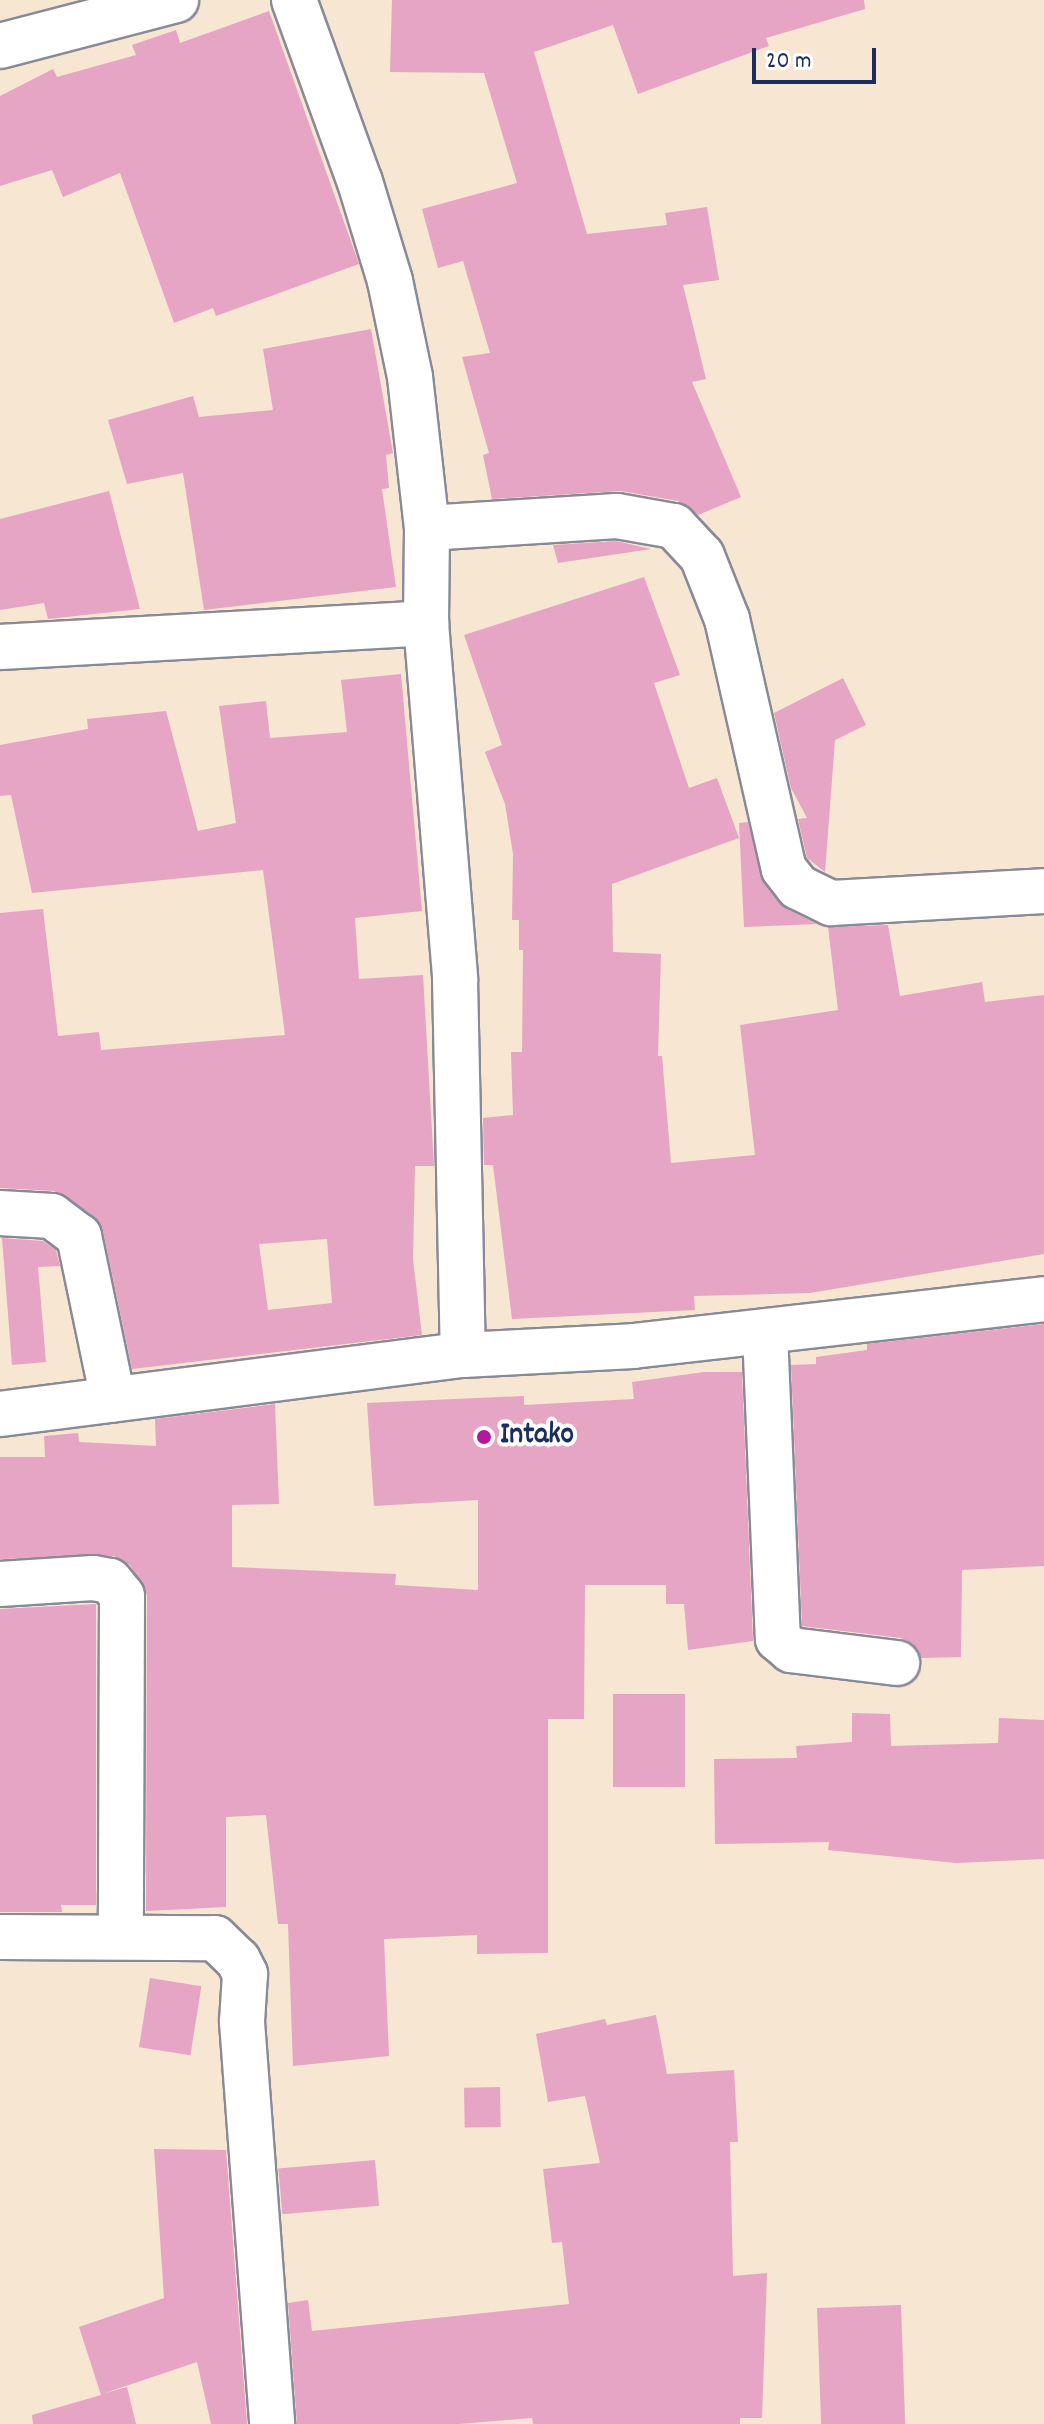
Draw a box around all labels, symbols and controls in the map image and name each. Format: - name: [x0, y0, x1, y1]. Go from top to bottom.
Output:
- scale bar: [756, 32, 880, 82]
- text: 20 m: [766, 45, 812, 79]
- place label: Intako: [500, 1419, 574, 1455]
- marker: Intako: [475, 1428, 493, 1446]

